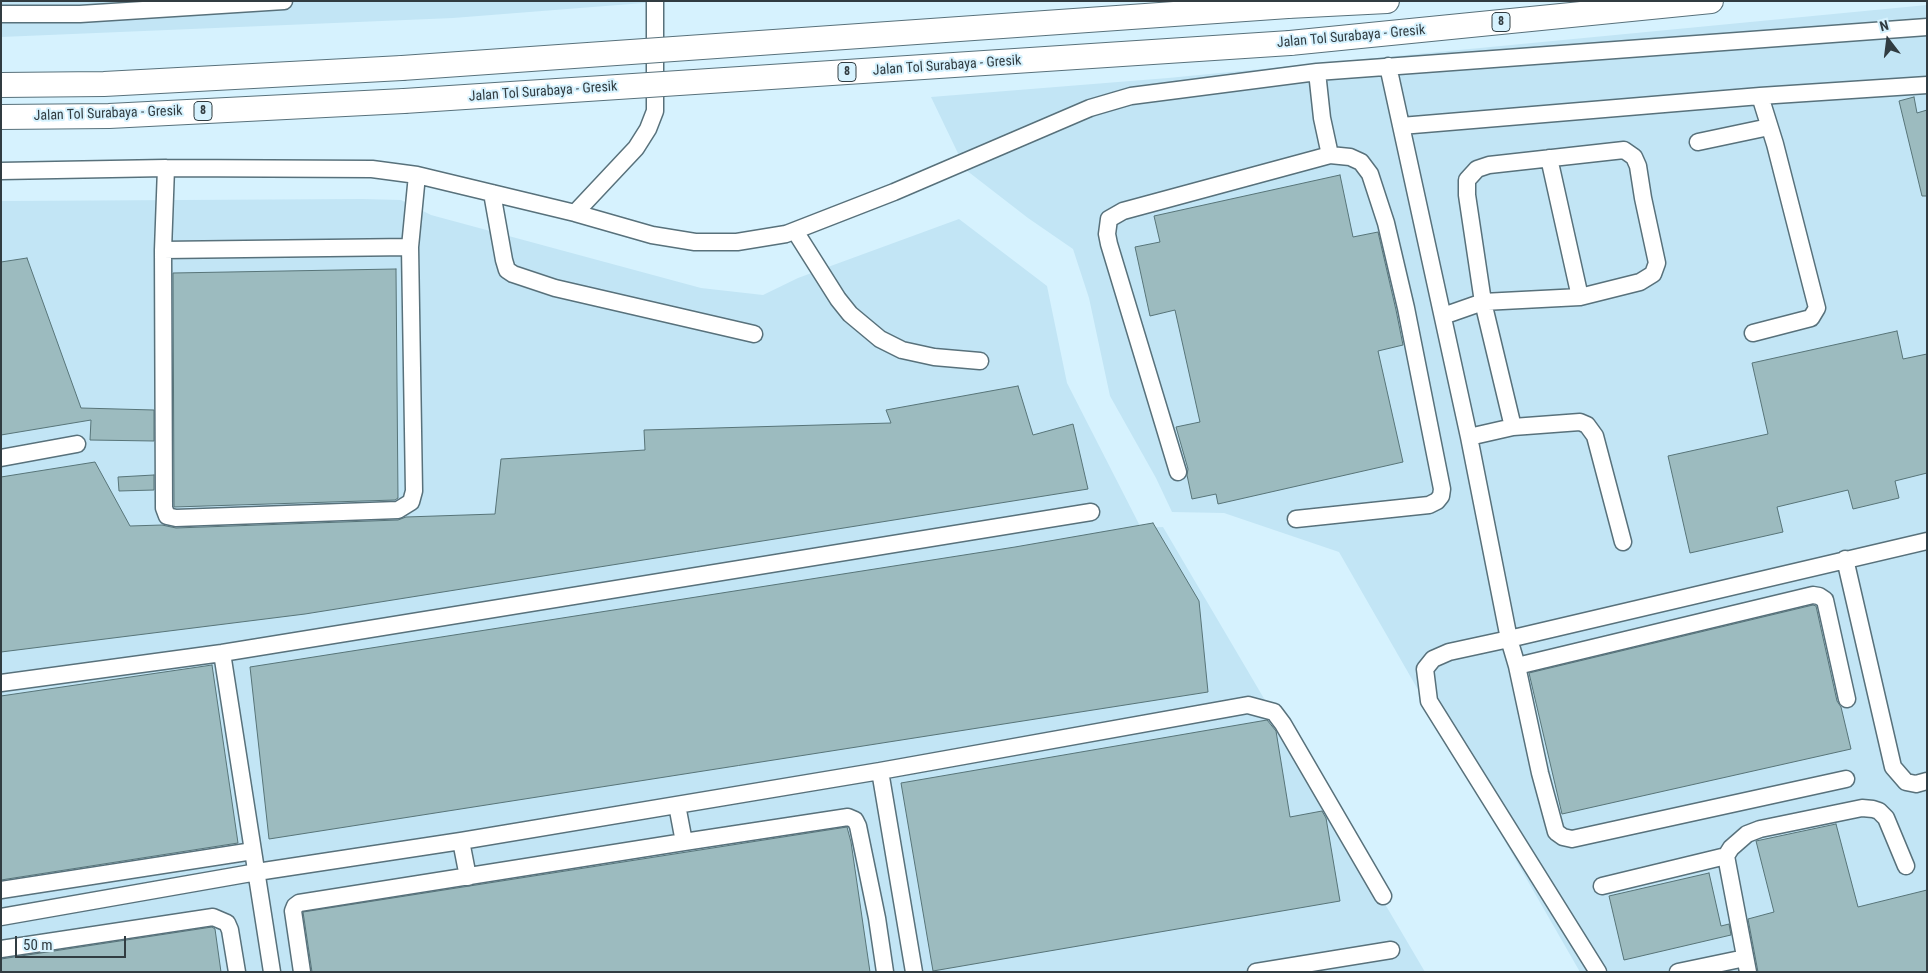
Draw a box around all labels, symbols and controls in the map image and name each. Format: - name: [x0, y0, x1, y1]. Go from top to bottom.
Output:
- road number: 8: [1492, 13, 1510, 32]
- north arrow: [1863, 15, 1913, 65]
- text: N: [1878, 17, 1890, 34]
- street label: Jalan Tol Surabaya - Gresik: [1276, 22, 1426, 52]
- street label: Jalan Tol Surabaya - Gresik: [872, 52, 1022, 80]
- road number: 8: [838, 62, 856, 82]
- street label: Jalan Tol Surabaya - Gresik: [468, 78, 618, 106]
- road number: 8: [194, 102, 212, 120]
- street label: Jalan Tol Surabaya - Gresik: [33, 103, 183, 125]
- scale bar: [18, 926, 129, 958]
- text: 50 m: [23, 936, 53, 954]

